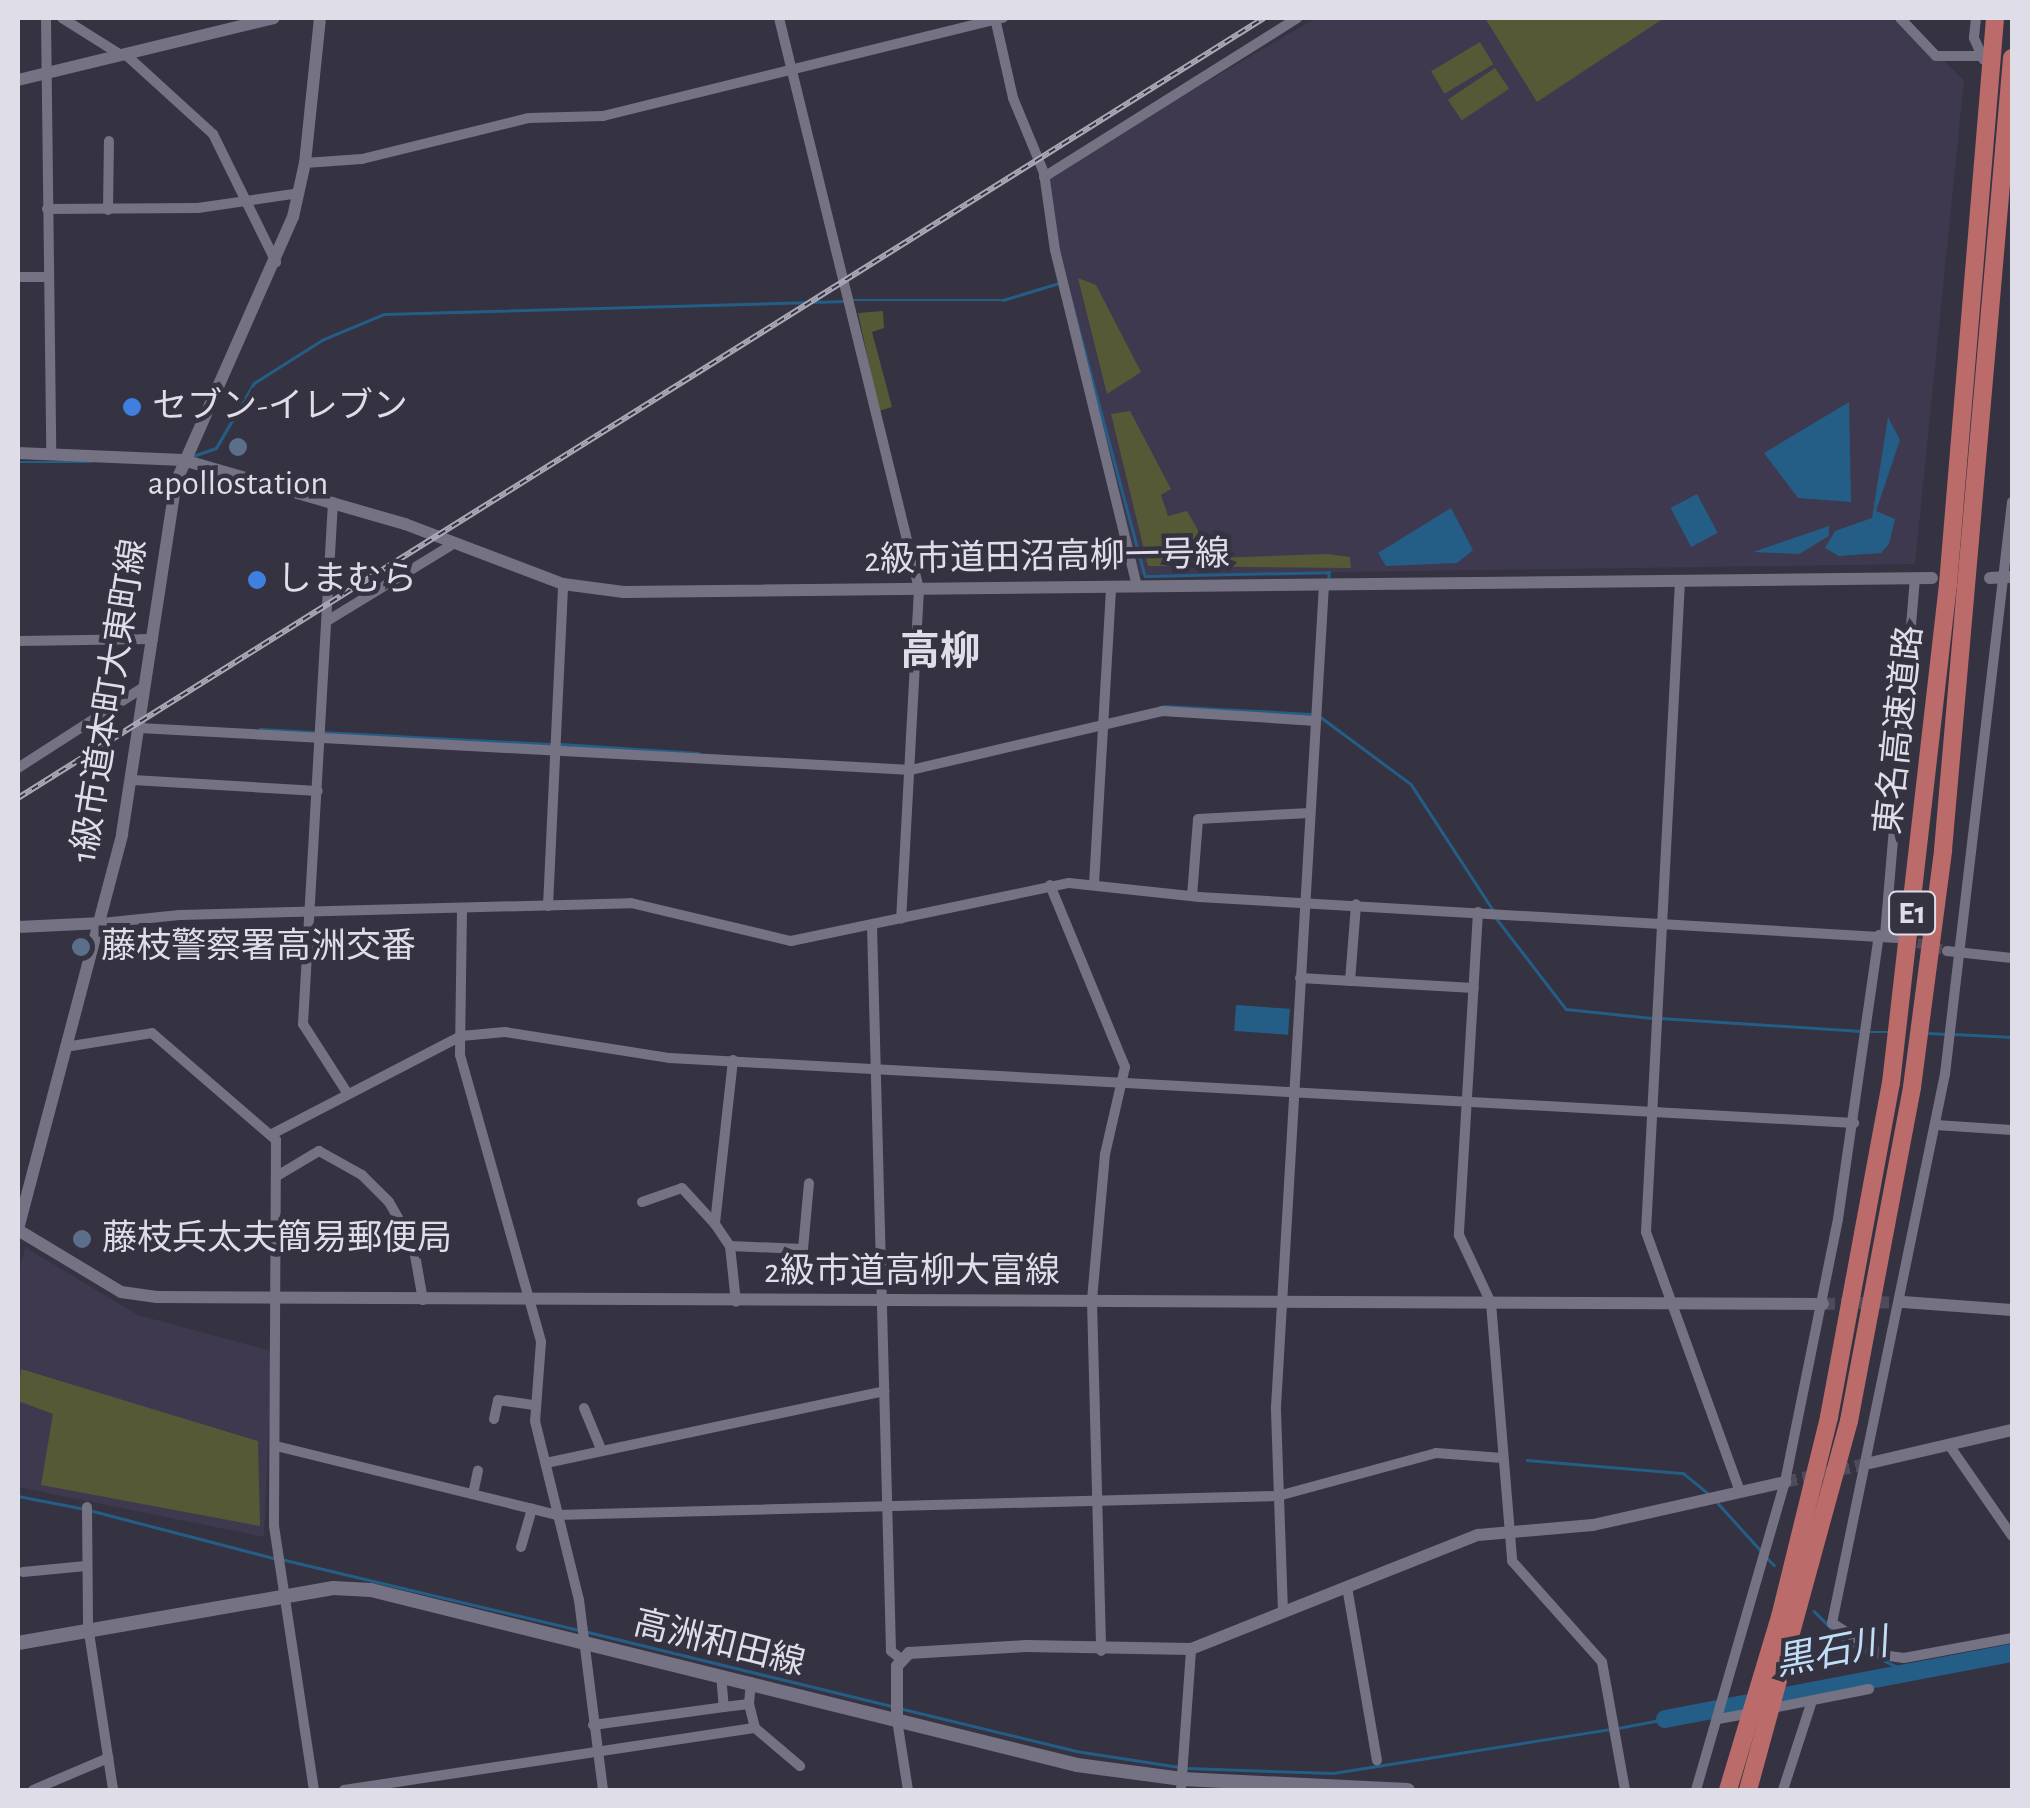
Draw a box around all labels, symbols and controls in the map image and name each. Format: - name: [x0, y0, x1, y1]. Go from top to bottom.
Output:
- place label: セブン-イレブン: [152, 386, 408, 428]
- marker: セブン-イレブン: [121, 396, 143, 418]
- marker: apollostation: [227, 436, 249, 458]
- place label: apollostation: [148, 463, 328, 505]
- street label: 2級市道田沼高柳一号線: [864, 534, 1230, 582]
- street label: 1級市道本町大東町線: [64, 536, 156, 866]
- place label: しまむら: [277, 559, 417, 601]
- marker: しまむら: [246, 569, 268, 591]
- street label: 東名高速道路: [1868, 623, 1932, 837]
- district label: 高柳: [900, 628, 980, 676]
- road number: E1: [1887, 886, 1937, 940]
- place label: 藤枝警察署高洲交番: [101, 926, 416, 968]
- marker: 藤枝警察署高洲交番: [70, 936, 92, 958]
- place label: 藤枝兵太夫簡易郵便局: [102, 1218, 452, 1260]
- marker: 藤枝兵太夫簡易郵便局: [71, 1228, 93, 1250]
- street label: 2級市道高柳大富線: [764, 1251, 1060, 1293]
- street label: 高洲和田線: [629, 1602, 809, 1686]
- water label: 黒石川: [1772, 1621, 1892, 1687]

